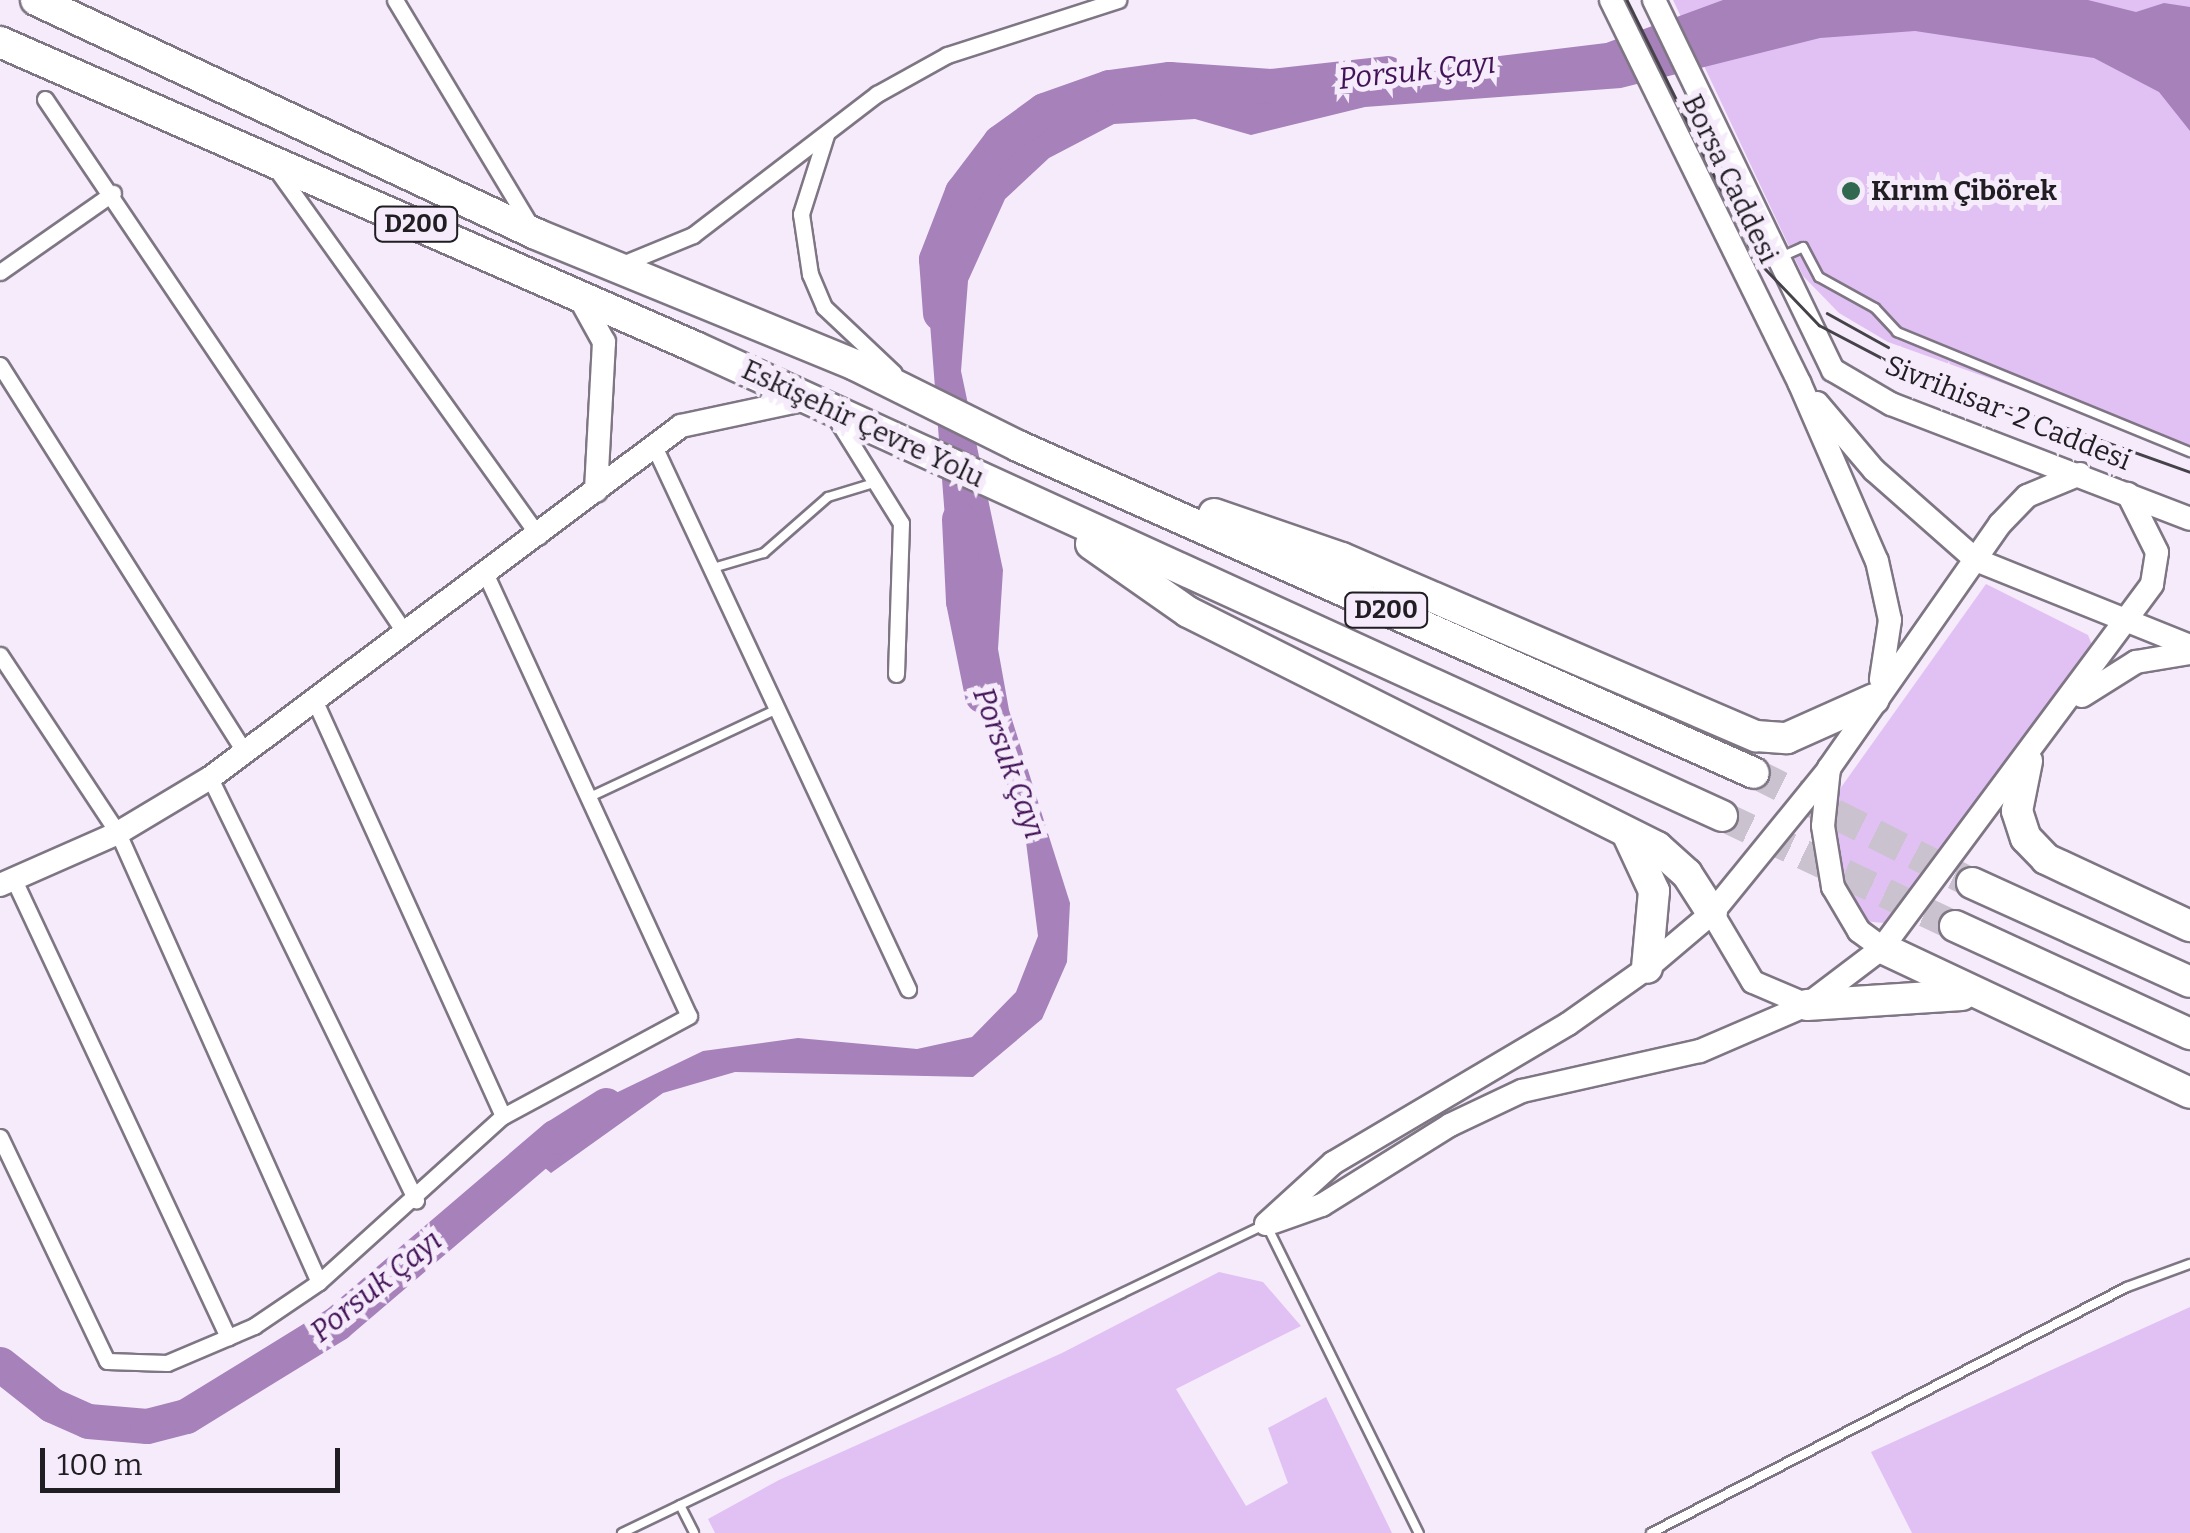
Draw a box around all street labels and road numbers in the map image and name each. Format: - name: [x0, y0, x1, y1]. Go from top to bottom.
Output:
- street label: Borsa Caddesi: [1675, 89, 1785, 269]
- road number: D200: [374, 204, 458, 244]
- street label: Sivrihisar-2 Caddesi: [1880, 348, 2136, 478]
- street label: Eskişehir Çevre Yolu: [737, 353, 989, 495]
- road number: D200: [1344, 590, 1428, 630]

